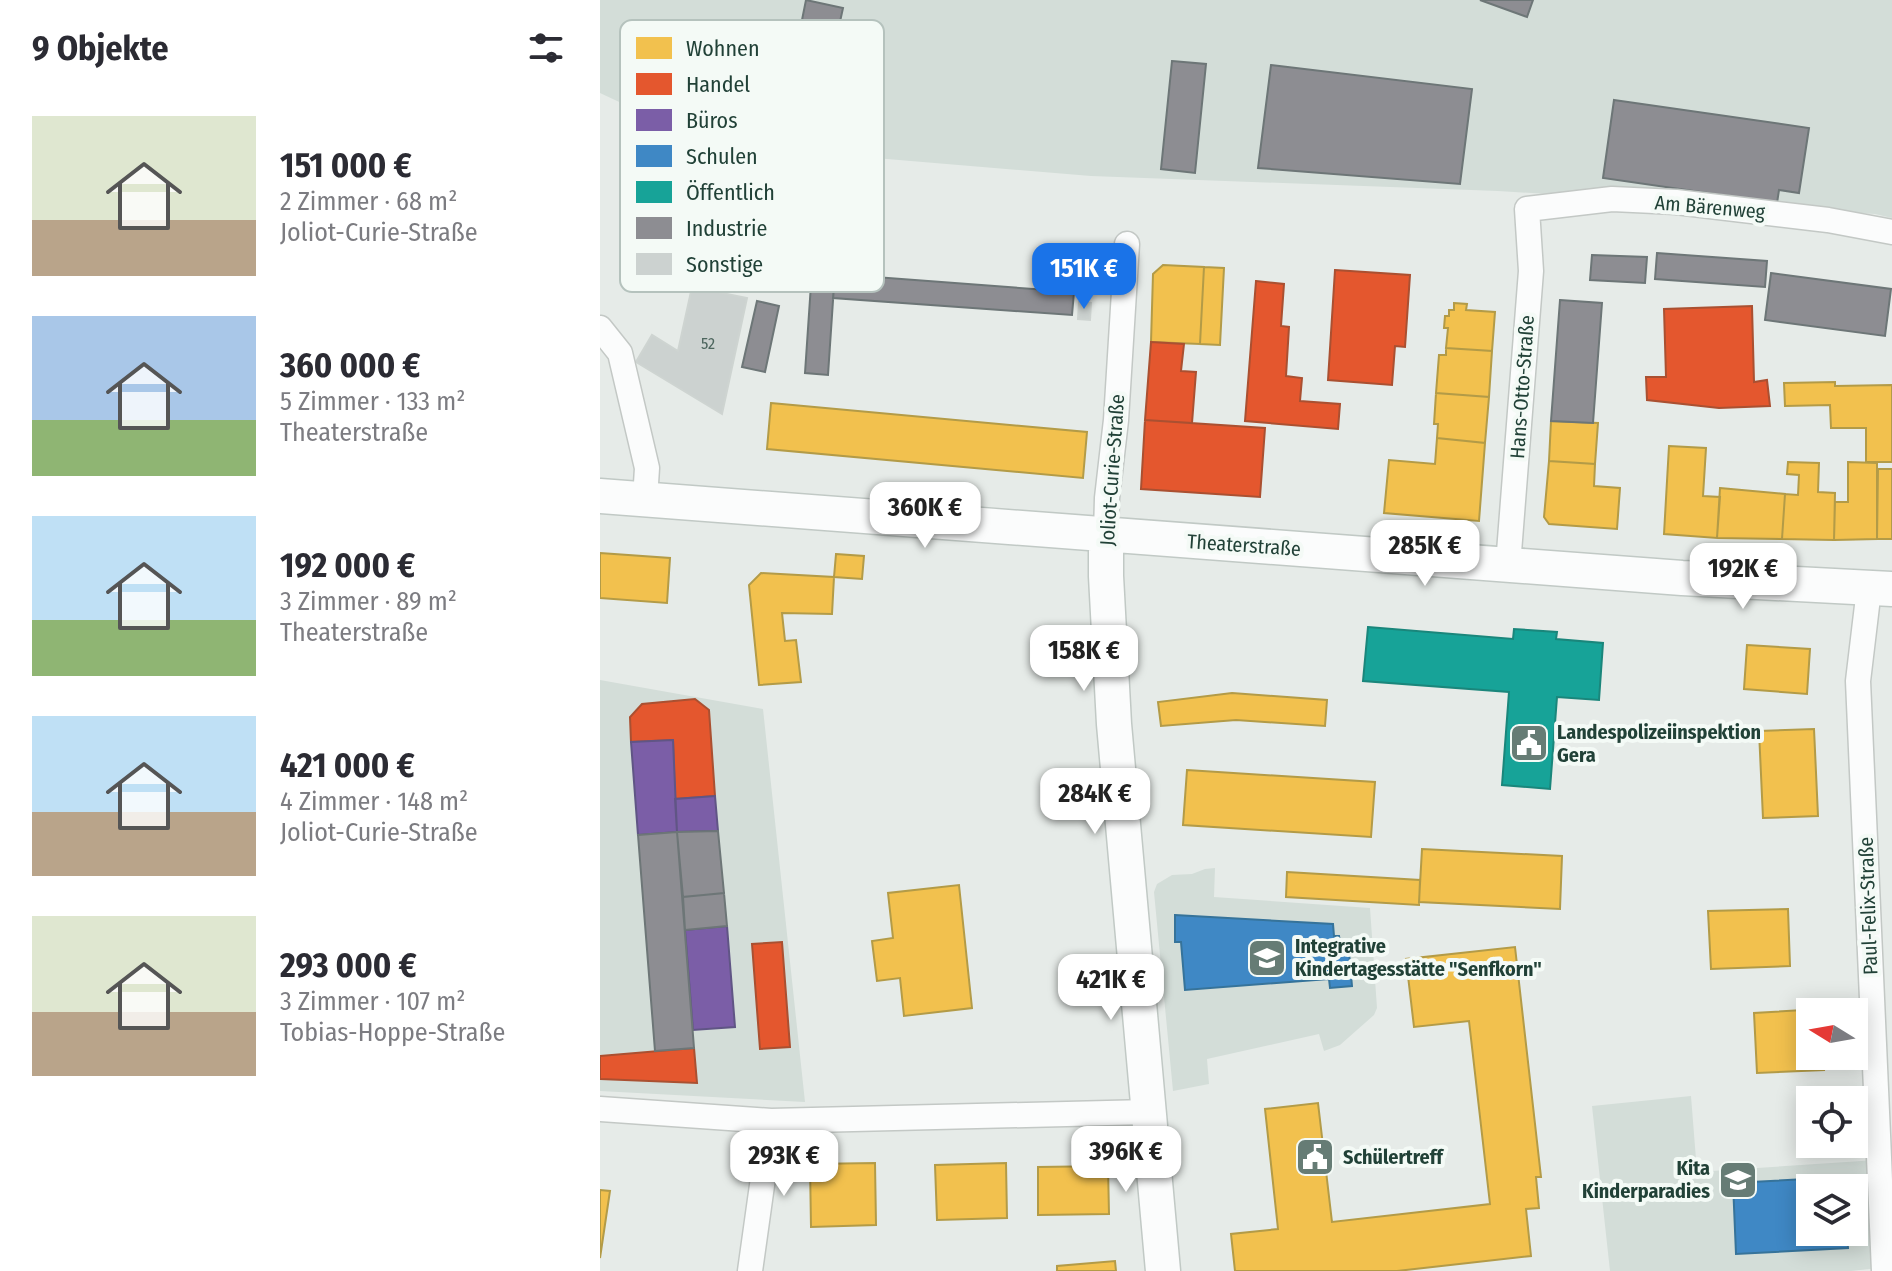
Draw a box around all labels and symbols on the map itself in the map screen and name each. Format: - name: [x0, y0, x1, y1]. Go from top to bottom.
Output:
- legend: [620, 20, 884, 292]
- text: Wohnen: [686, 35, 759, 62]
- text: Handel: [686, 71, 750, 98]
- text: Büros: [686, 107, 738, 134]
- text: Schulen: [686, 143, 758, 170]
- text: Öffentlich: [686, 179, 775, 206]
- street label: Am Bärenweg: [1654, 190, 1767, 224]
- text: Industrie: [686, 215, 767, 242]
- pin: 151K €: [1019, 243, 1149, 311]
- text: Sonstige: [686, 251, 763, 278]
- street label: Hans-Otto-Straße: [1505, 314, 1539, 460]
- house number: 52: [701, 334, 715, 353]
- street label: Joliot-Curie-Straße: [1095, 393, 1129, 547]
- pin: 360K €: [860, 482, 990, 550]
- pin: 285K €: [1360, 520, 1490, 588]
- street label: Theaterstraße: [1186, 529, 1302, 561]
- pin: 192K €: [1678, 543, 1808, 611]
- pin: 158K €: [1019, 625, 1149, 693]
- place label: Landespolizeiinspektion Gera: [1557, 720, 1761, 767]
- public building icon: Landespolizeiinspektion Gera: [1508, 722, 1550, 764]
- pin: 284K €: [1030, 768, 1160, 836]
- street label: Paul-Felix-Straße: [1854, 836, 1882, 976]
- place label: Integrative Kindertagesstätte "Senfkorn": [1295, 934, 1542, 981]
- school or university icon: Integrative Kindertagesstätte "Senfkorn": [1246, 937, 1288, 979]
- pin: 421K €: [1046, 954, 1176, 1022]
- north arrow: [1796, 998, 1868, 1070]
- pin: 396K €: [1061, 1126, 1191, 1194]
- pin: 293K €: [719, 1130, 849, 1198]
- public building icon: Schülertreff: [1294, 1136, 1336, 1178]
- place label: Schülertreff: [1343, 1145, 1444, 1169]
- place label: Kita Kinderparadies: [1582, 1156, 1710, 1203]
- school or university icon: Kita Kinderparadies: [1717, 1159, 1759, 1201]

